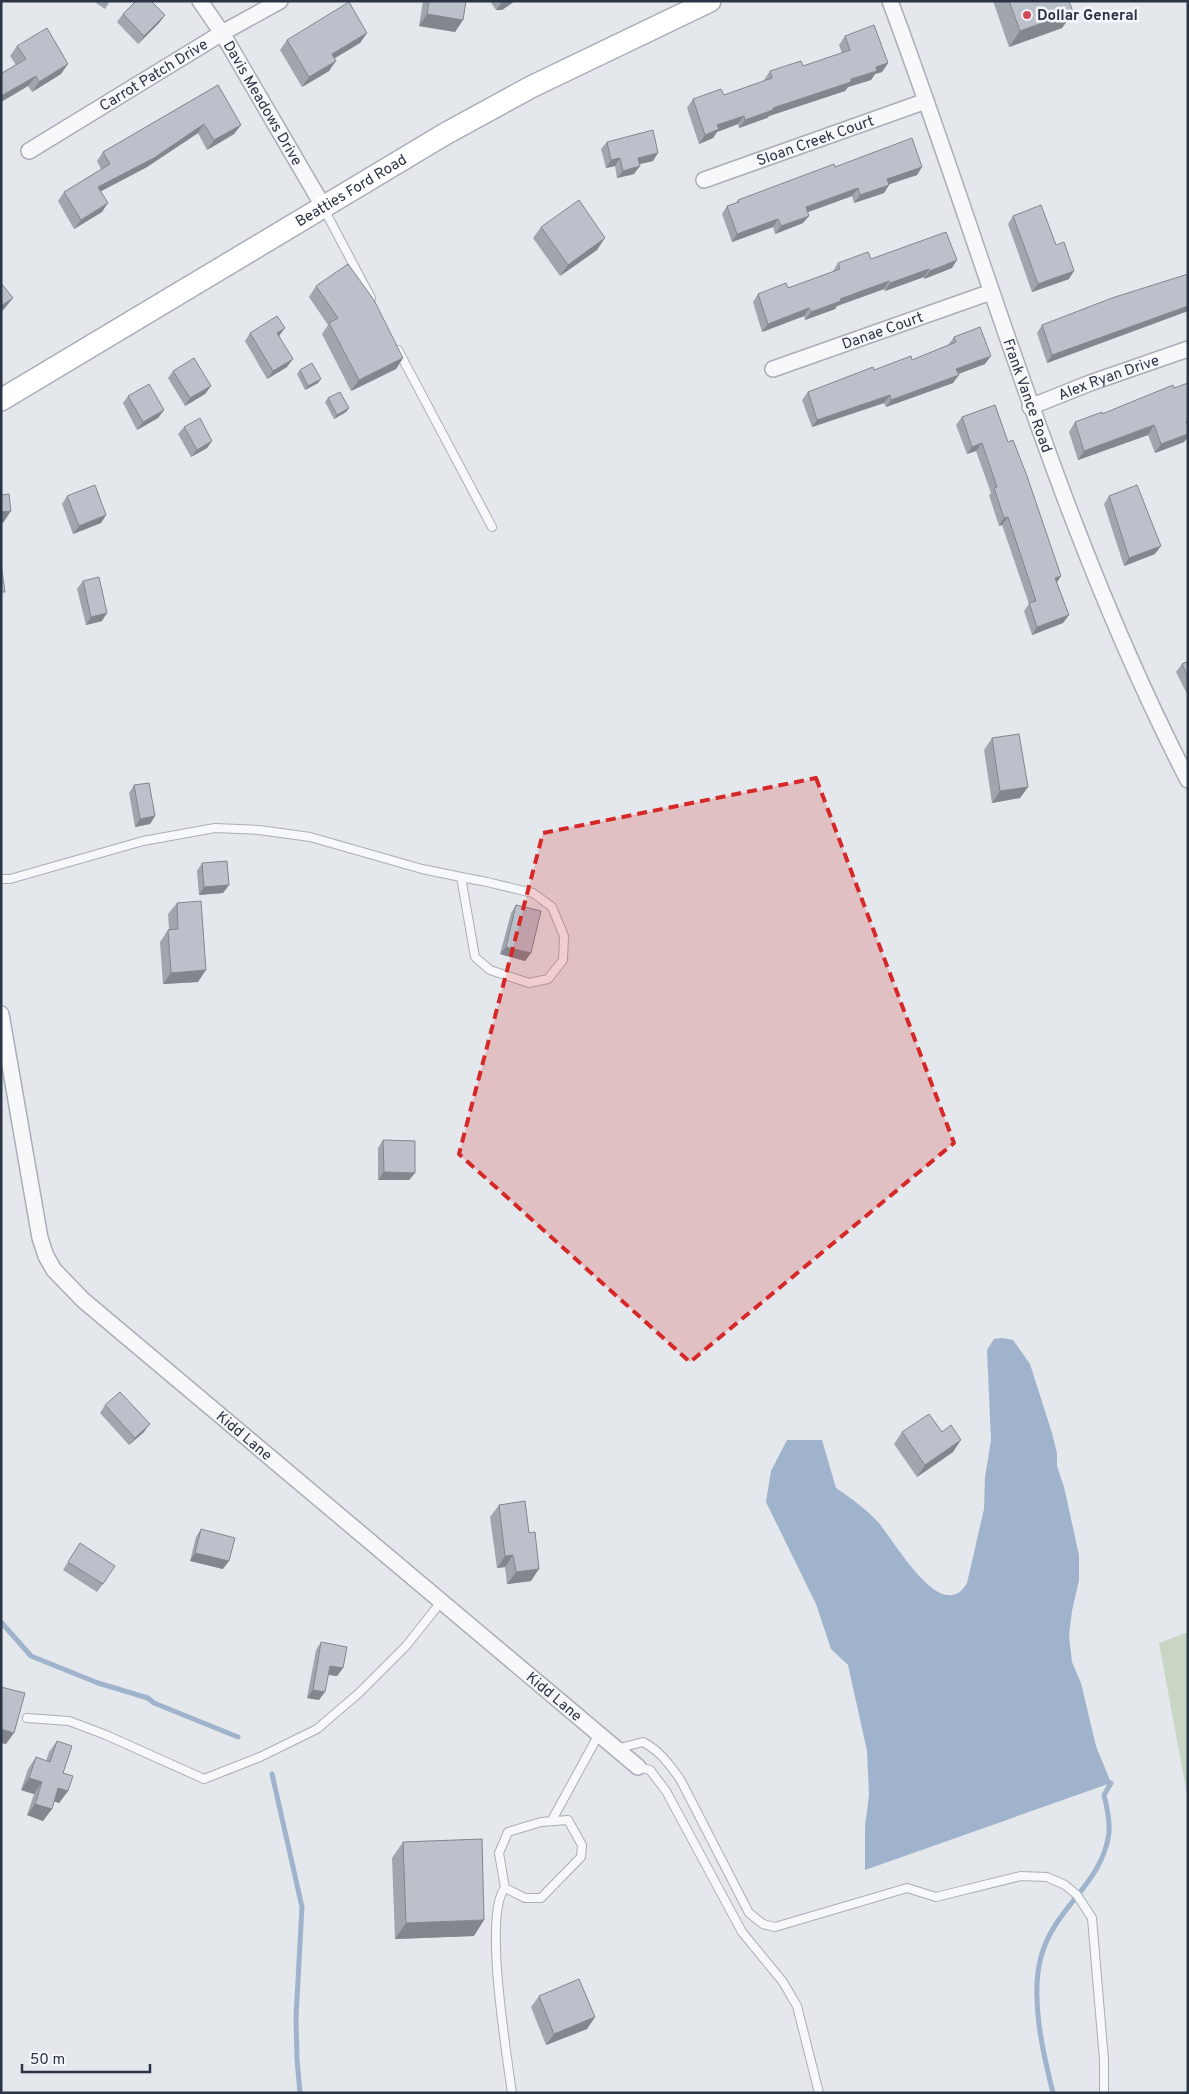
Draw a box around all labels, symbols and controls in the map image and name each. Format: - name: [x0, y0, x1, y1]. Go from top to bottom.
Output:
- place label: Dollar General: [1037, 7, 1138, 26]
- marker: Dollar General: [1021, 9, 1033, 21]
- street label: Carrot Patch Drive: [97, 36, 212, 117]
- street label: Davis Meadows Drive: [218, 38, 306, 170]
- street label: Sloan Creek Court: [754, 112, 877, 171]
- street label: Beatties Ford Road: [293, 151, 411, 232]
- street label: Danae Court: [840, 309, 926, 355]
- street label: Frank Vance Road: [997, 337, 1055, 456]
- street label: Alex Ryan Drive: [1056, 352, 1162, 406]
- street label: Kidd Lane: [211, 1408, 275, 1466]
- street label: Kidd Lane: [521, 1669, 585, 1727]
- scale bar: [22, 2042, 150, 2074]
- text: 50 m: [30, 2051, 65, 2070]

